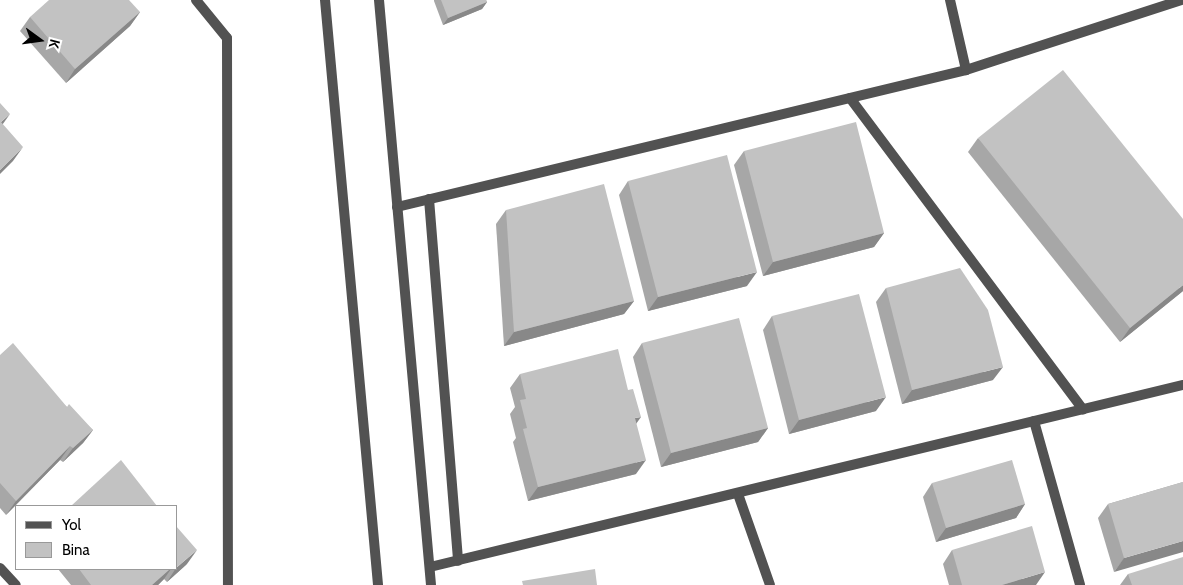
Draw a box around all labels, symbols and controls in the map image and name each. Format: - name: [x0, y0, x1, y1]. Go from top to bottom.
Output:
- north arrow: [15, 15, 65, 65]
- text: K: [45, 37, 64, 50]
- legend: [15, 505, 178, 570]
- text: Yol: [62, 516, 81, 534]
- text: Bina: [62, 541, 90, 559]

